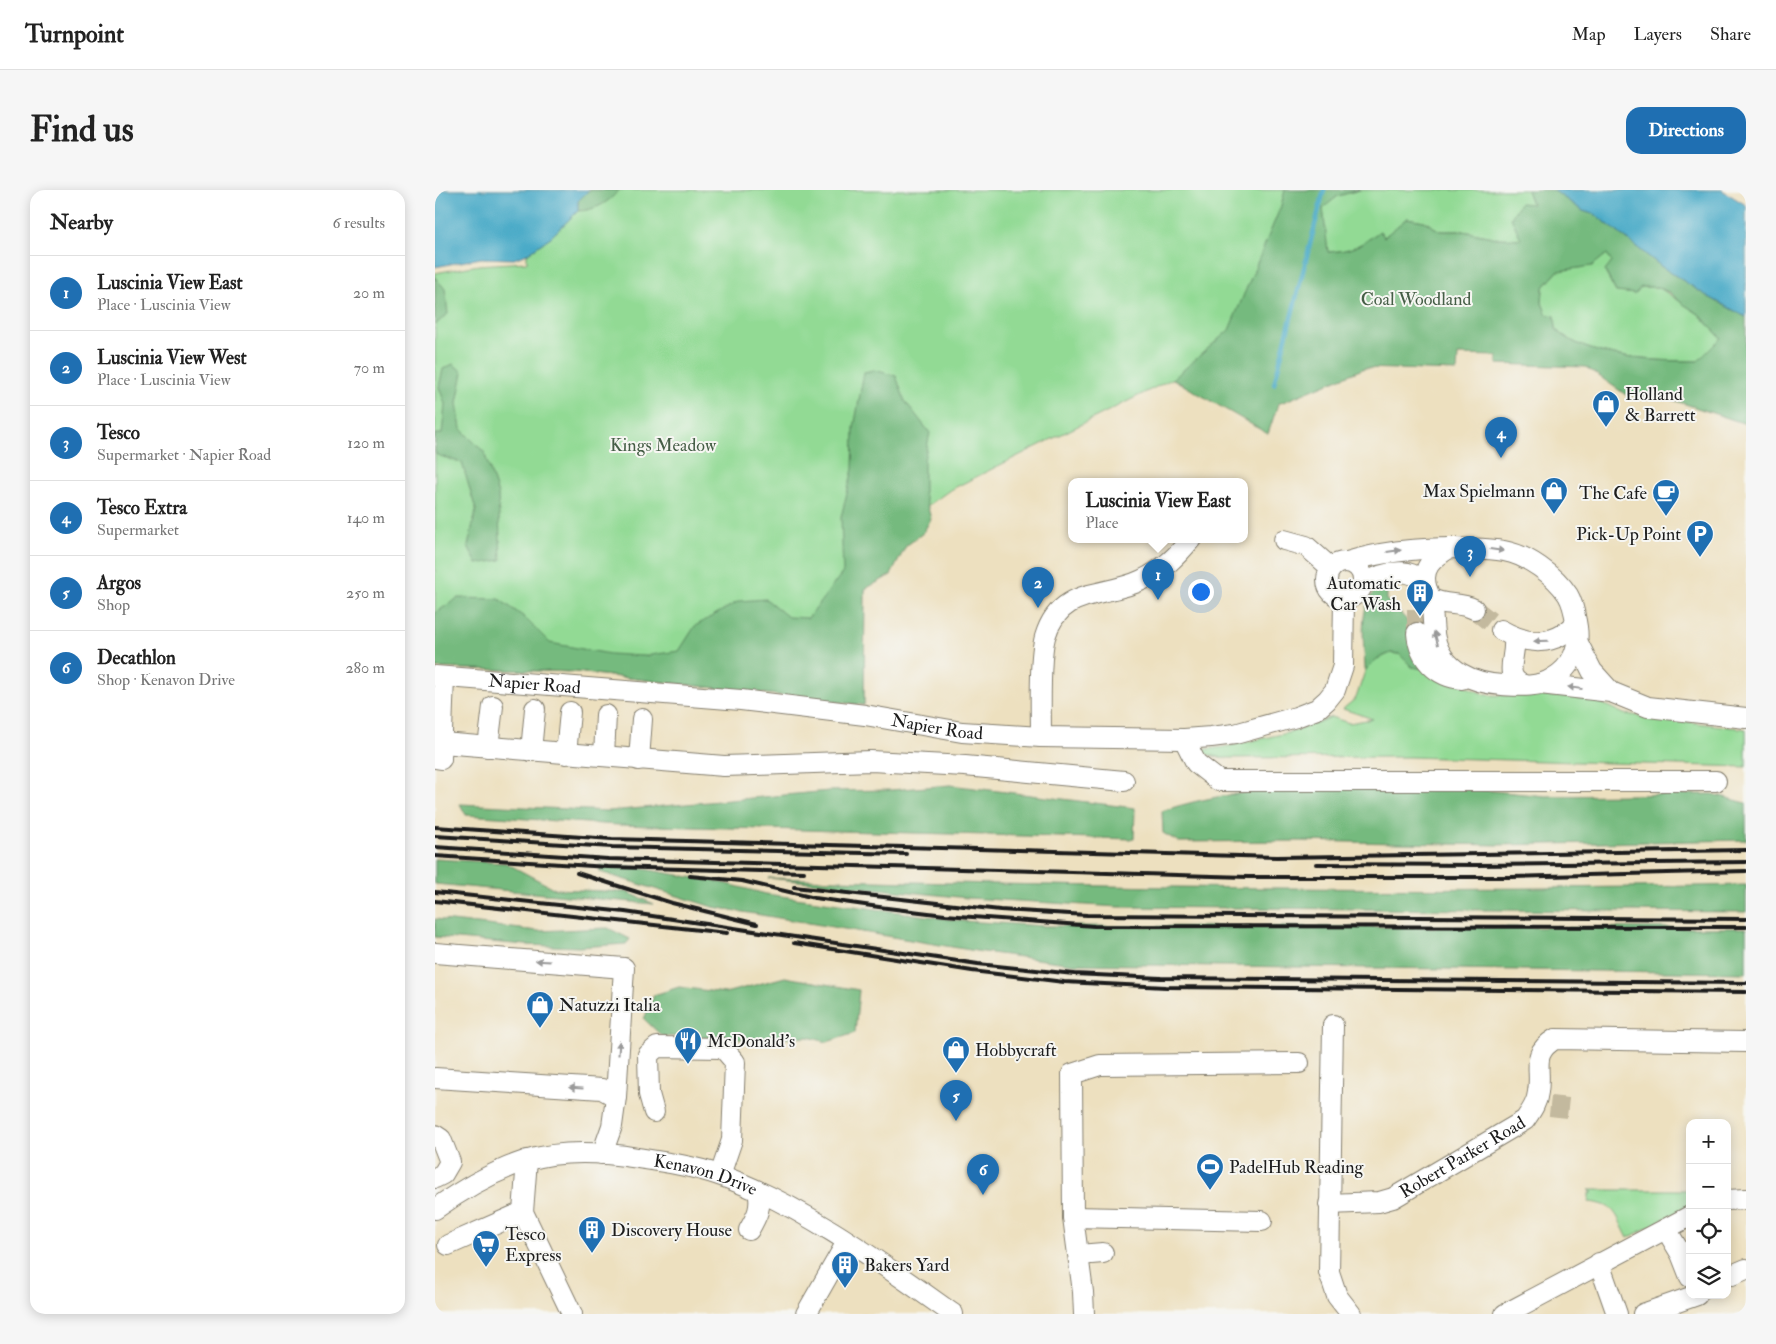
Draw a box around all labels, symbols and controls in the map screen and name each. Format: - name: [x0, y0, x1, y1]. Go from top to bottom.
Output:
- text: Turnpoint: [25, 19, 124, 50]
- text: Map: [1572, 23, 1606, 46]
- text: Layers: [1634, 23, 1682, 46]
- text: Share: [1710, 23, 1751, 46]
- button: Directions: [1626, 107, 1746, 154]
- text: Find us: [30, 108, 134, 152]
- text: Nearby: [50, 209, 113, 236]
- text: 6 results: [333, 213, 385, 233]
- text: Luscinia View East: [97, 271, 243, 295]
- text: 1: [63, 283, 69, 303]
- text: 20 m: [353, 283, 385, 303]
- park label: Coal Woodland: [1361, 288, 1471, 311]
- text: Place · Luscinia View: [97, 295, 231, 315]
- text: Luscinia View West: [97, 346, 247, 370]
- text: 2: [62, 358, 70, 378]
- text: 70 m: [354, 358, 385, 378]
- text: Place · Luscinia View: [97, 370, 231, 390]
- place label: Holland & Barrett: [1625, 383, 1696, 427]
- shop icon: Holland & Barrett: [1591, 389, 1621, 428]
- pin: 4: [1485, 417, 1517, 458]
- text: Tesco: [97, 421, 140, 445]
- text: 3: [63, 433, 69, 453]
- text: 120 m: [347, 433, 385, 453]
- park label: Kings Meadow: [610, 434, 717, 457]
- text: Supermarket · Napier Road: [97, 445, 271, 465]
- shop icon: Max Spielmann: [1539, 476, 1569, 515]
- popup: [1068, 478, 1248, 543]
- cafe icon: The Cafe: [1651, 478, 1681, 517]
- place label: Max Spielmann: [1423, 480, 1535, 503]
- place label: The Cafe: [1579, 482, 1647, 505]
- text: Luscinia View East: [1085, 489, 1231, 513]
- text: Tesco Extra: [97, 496, 187, 520]
- text: 4: [62, 508, 70, 528]
- text: 140 m: [347, 508, 385, 528]
- text: Place: [1085, 513, 1118, 533]
- parking icon: Pick-Up Point: [1685, 519, 1715, 558]
- text: Supermarket: [97, 520, 179, 540]
- place label: Pick-Up Point: [1576, 523, 1681, 546]
- pin: 3: [1454, 536, 1486, 577]
- one-way arrow: [1490, 546, 1506, 554]
- one-way arrow: [1387, 547, 1403, 555]
- pin: 1: [1142, 559, 1174, 600]
- pin: 2: [1022, 567, 1054, 608]
- text: Argos: [97, 571, 141, 595]
- place label: Automatic Car Wash: [1326, 572, 1402, 616]
- building icon: Automatic Car Wash: [1405, 578, 1435, 617]
- your location: [1188, 579, 1214, 605]
- text: 5: [62, 583, 70, 603]
- text: 250 m: [346, 583, 385, 603]
- text: Shop: [97, 595, 130, 615]
- one-way arrow: [1431, 630, 1439, 645]
- one-way arrow: [1532, 637, 1548, 645]
- text: Decathlon: [97, 646, 176, 670]
- text: 6: [62, 658, 70, 678]
- text: 280 m: [345, 658, 385, 678]
- street label: Napier Road: [488, 669, 582, 699]
- text: Shop · Kenavon Drive: [97, 670, 235, 690]
- one-way arrow: [1567, 684, 1583, 692]
- street label: Napier Road: [890, 708, 984, 745]
- one-way arrow: [534, 957, 550, 965]
- shop icon: Natuzzi Italia: [525, 990, 555, 1029]
- place label: Natuzzi Italia: [559, 994, 661, 1017]
- restaurant icon: McDonald's: [673, 1026, 703, 1065]
- place label: McDonald's: [707, 1030, 795, 1053]
- shop icon: Hobbycraft: [941, 1035, 971, 1074]
- place label: Hobbycraft: [975, 1039, 1057, 1062]
- one-way arrow: [616, 1040, 624, 1056]
- pin: 5: [940, 1080, 972, 1121]
- one-way arrow: [568, 1083, 584, 1091]
- street label: Robert Parker Road: [1395, 1111, 1529, 1203]
- map controls: [1686, 1119, 1731, 1299]
- button: +: [1686, 1119, 1731, 1164]
- street label: Kenavon Drive: [652, 1149, 761, 1201]
- sports icon: PadelHub Reading: [1195, 1152, 1225, 1191]
- pin: 6: [967, 1154, 999, 1195]
- place label: PadelHub Reading: [1229, 1156, 1365, 1179]
- button: −: [1686, 1164, 1731, 1209]
- button: locate: [1686, 1209, 1731, 1254]
- building icon: Discovery House: [577, 1215, 607, 1254]
- place label: Discovery House: [611, 1219, 733, 1242]
- place label: Tesco Express: [505, 1223, 562, 1267]
- supermarket icon: Tesco Express: [471, 1229, 501, 1268]
- building icon: Bakers Yard: [830, 1250, 860, 1289]
- place label: Bakers Yard: [864, 1254, 949, 1277]
- button: layers: [1686, 1254, 1731, 1299]

